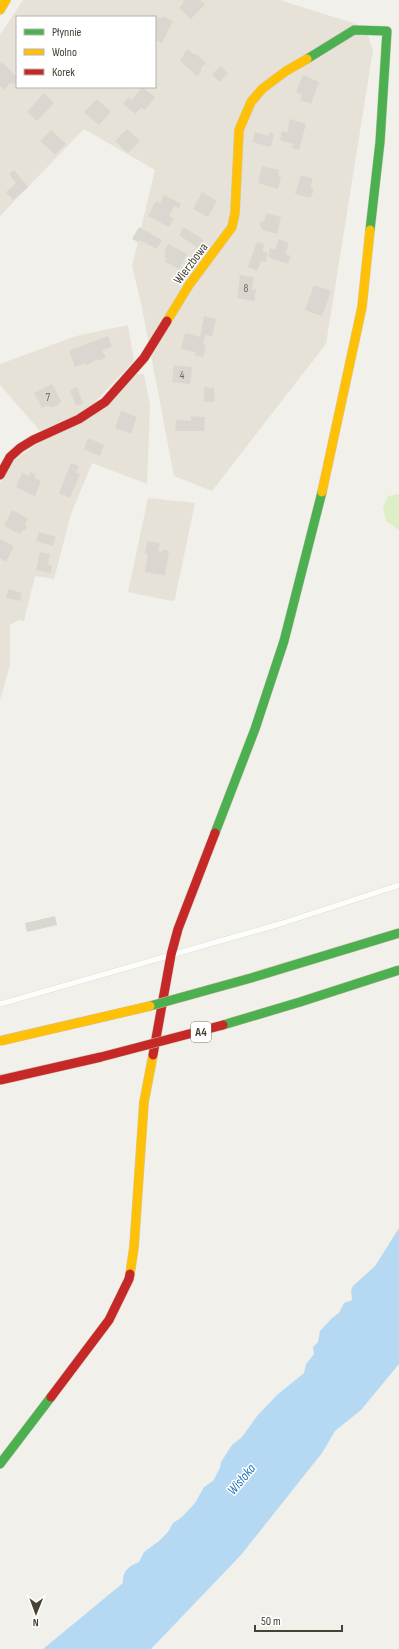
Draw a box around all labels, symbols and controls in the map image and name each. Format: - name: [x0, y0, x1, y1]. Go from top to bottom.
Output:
- legend: [16, 16, 156, 88]
- text: Płynnie: [52, 25, 82, 40]
- text: Wolno: [52, 45, 77, 60]
- text: Korek: [52, 65, 75, 80]
- street label: Wierzbowa: [170, 240, 211, 287]
- house number: 8: [244, 282, 249, 295]
- house number: 4: [180, 369, 185, 382]
- house number: 7: [46, 391, 51, 404]
- road number: A4: [191, 1022, 211, 1042]
- water label: Wisłoka: [224, 1460, 259, 1498]
- north arrow: [16, 1593, 56, 1633]
- scale bar: [255, 1607, 342, 1633]
- text: 50 m: [261, 1614, 281, 1629]
- text: N: [33, 1616, 39, 1629]

